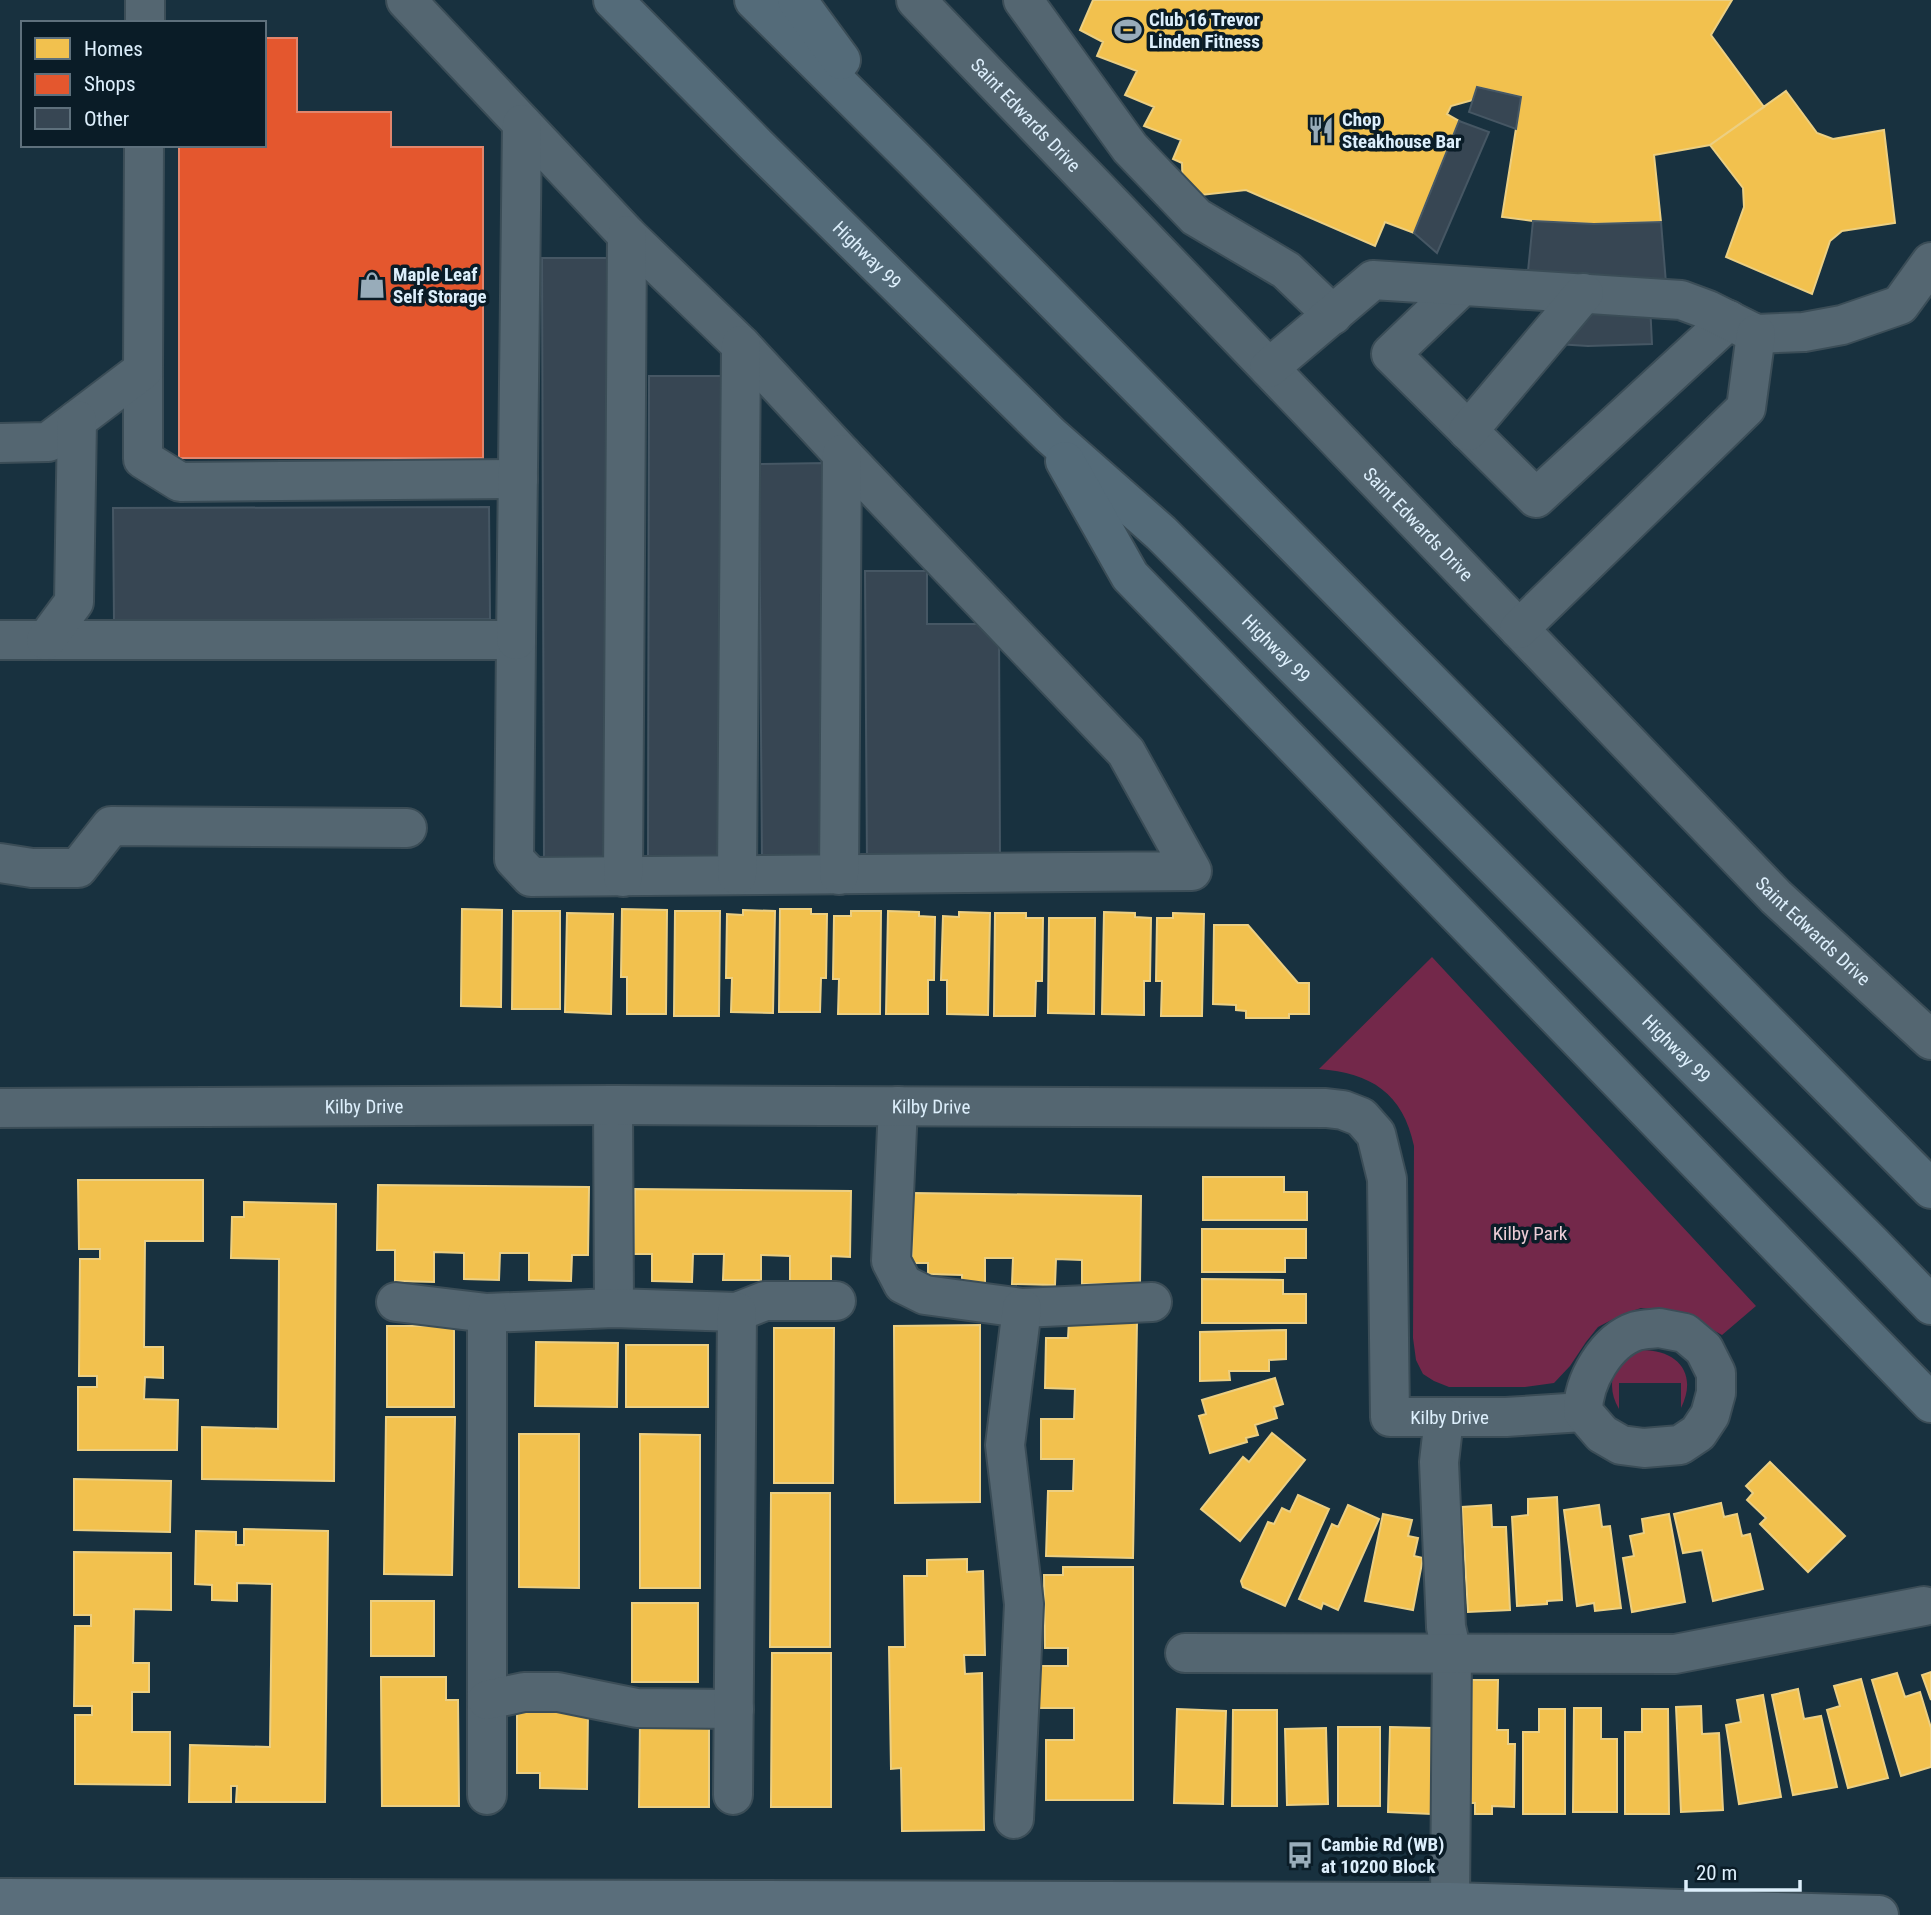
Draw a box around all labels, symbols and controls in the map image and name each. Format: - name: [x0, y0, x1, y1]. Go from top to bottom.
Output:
- place label: Club 16 Trevor Linden Fitness: [1149, 8, 1260, 53]
- sports icon: Club 16 Trevor Linden Fitness: [1113, 15, 1143, 45]
- legend: [21, 21, 266, 147]
- text: Homes: [84, 37, 143, 61]
- street label: Saint Edwards Drive: [966, 53, 1086, 177]
- text: Shops: [84, 72, 136, 96]
- text: Other: [84, 107, 129, 131]
- place label: Chop Steakhouse Bar: [1342, 108, 1461, 153]
- restaurant icon: Chop Steakhouse Bar: [1306, 115, 1336, 145]
- street label: Highway 99: [828, 216, 906, 294]
- place label: Maple Leaf Self Storage: [393, 263, 487, 308]
- shop icon: Maple Leaf Self Storage: [357, 270, 387, 300]
- street label: Saint Edwards Drive: [1359, 462, 1478, 586]
- street label: Highway 99: [1238, 610, 1315, 687]
- street label: Saint Edwards Drive: [1751, 872, 1876, 990]
- street label: Highway 99: [1638, 1010, 1716, 1088]
- street label: Kilby Drive: [325, 1095, 403, 1118]
- street label: Kilby Drive: [892, 1095, 970, 1118]
- park label: Kilby Park: [1493, 1222, 1568, 1245]
- street label: Kilby Drive: [1410, 1406, 1489, 1429]
- place label: Cambie Rd (WB) at 10200 Block: [1321, 1833, 1444, 1878]
- bus stop icon: Cambie Rd (WB) at 10200 Block: [1285, 1840, 1315, 1870]
- scale bar: [1686, 1848, 1800, 1892]
- text: 20 m: [1696, 1861, 1737, 1885]

